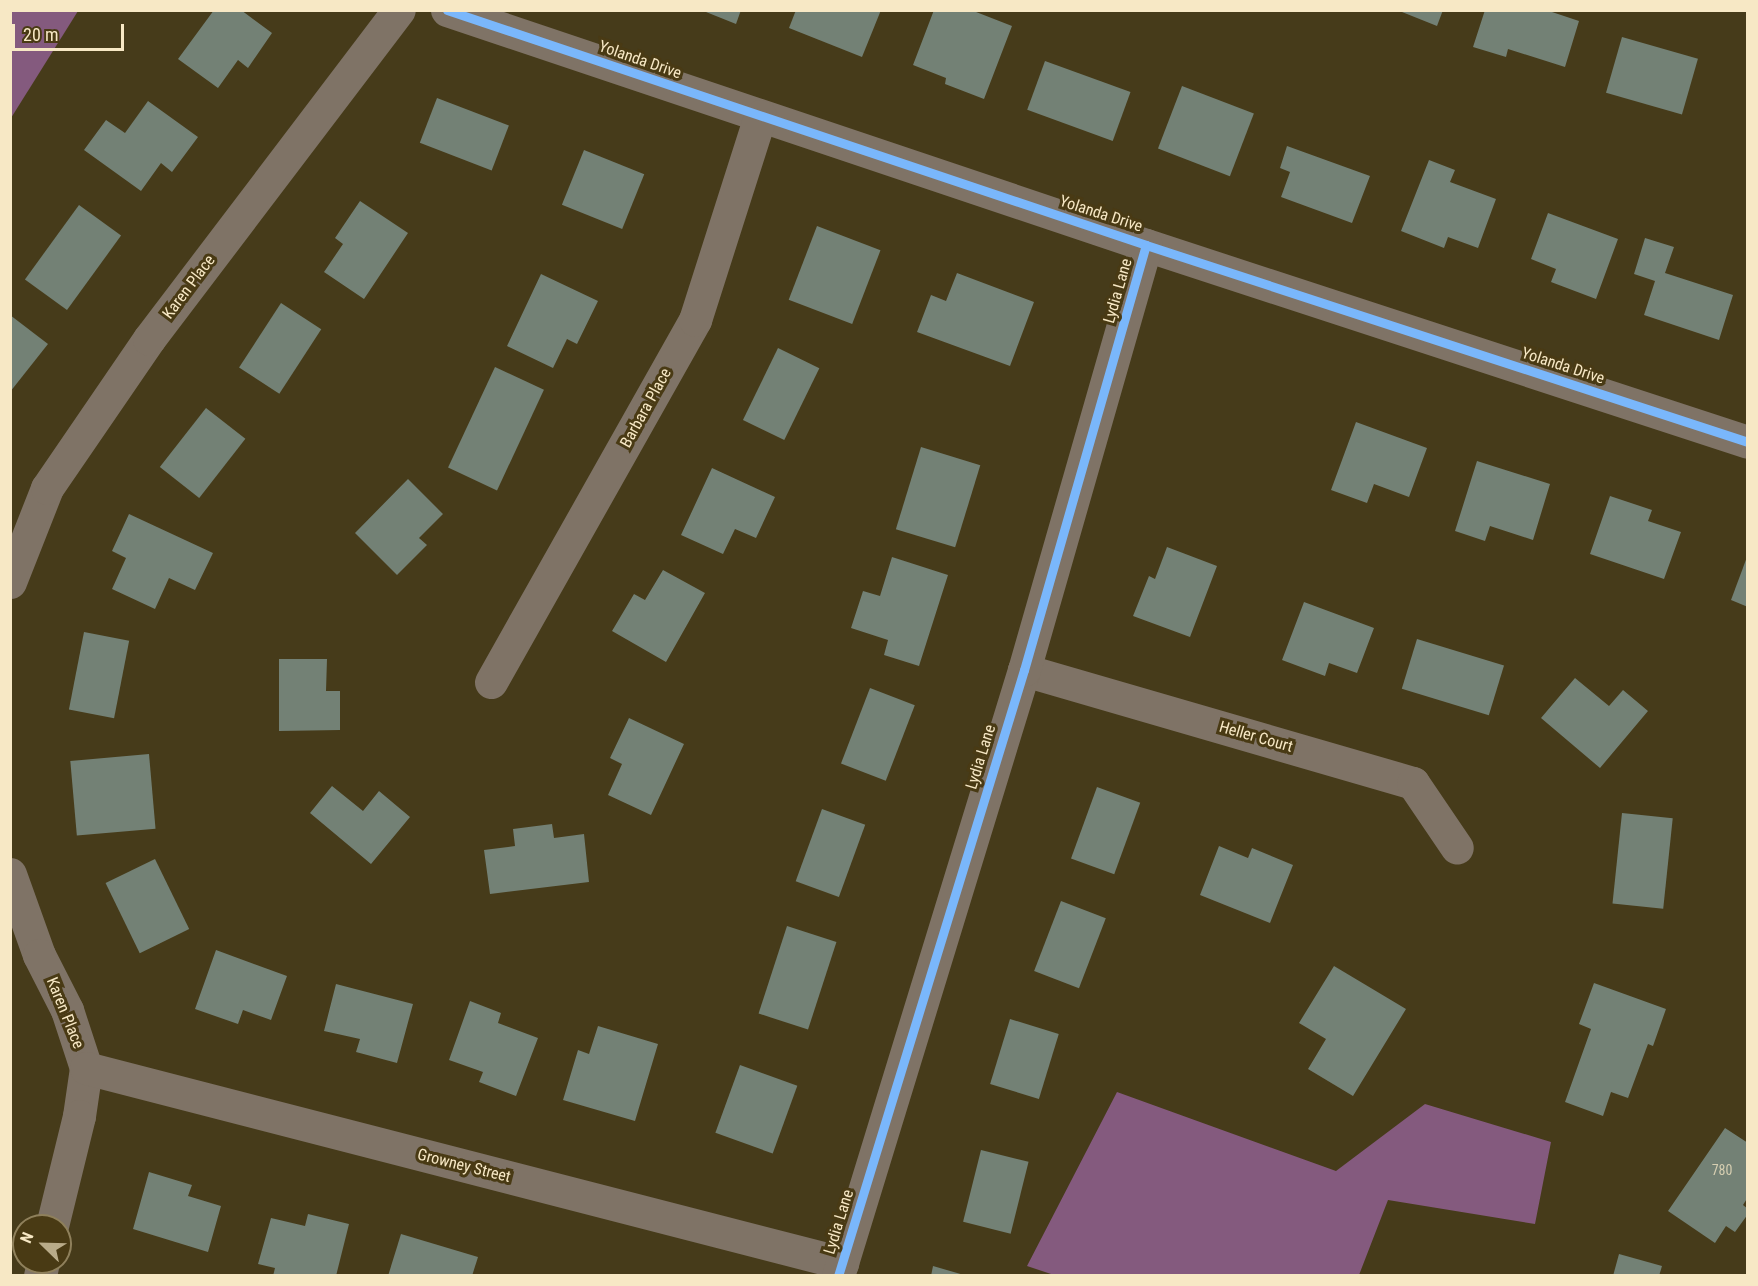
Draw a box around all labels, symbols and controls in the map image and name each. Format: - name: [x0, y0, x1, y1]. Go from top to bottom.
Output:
- scale bar: [15, 12, 128, 50]
- text: 20 m: [23, 24, 58, 45]
- street label: Yolanda Drive: [596, 37, 684, 83]
- street label: Yolanda Drive: [1057, 192, 1145, 236]
- street label: Karen Place: [159, 251, 219, 323]
- street label: Lydia Lane: [1100, 256, 1136, 326]
- street label: Yolanda Drive: [1519, 344, 1607, 388]
- street label: Barbara Place: [616, 365, 676, 451]
- street label: Heller Court: [1217, 717, 1295, 757]
- street label: Lydia Lane: [962, 722, 1000, 792]
- street label: Karen Place: [42, 975, 88, 1051]
- street label: Growney Street: [415, 1145, 513, 1187]
- house number: 780: [1712, 1162, 1732, 1178]
- street label: Lydia Lane: [820, 1187, 858, 1257]
- north arrow: [12, 1214, 72, 1274]
- text: N: [16, 1229, 37, 1246]

